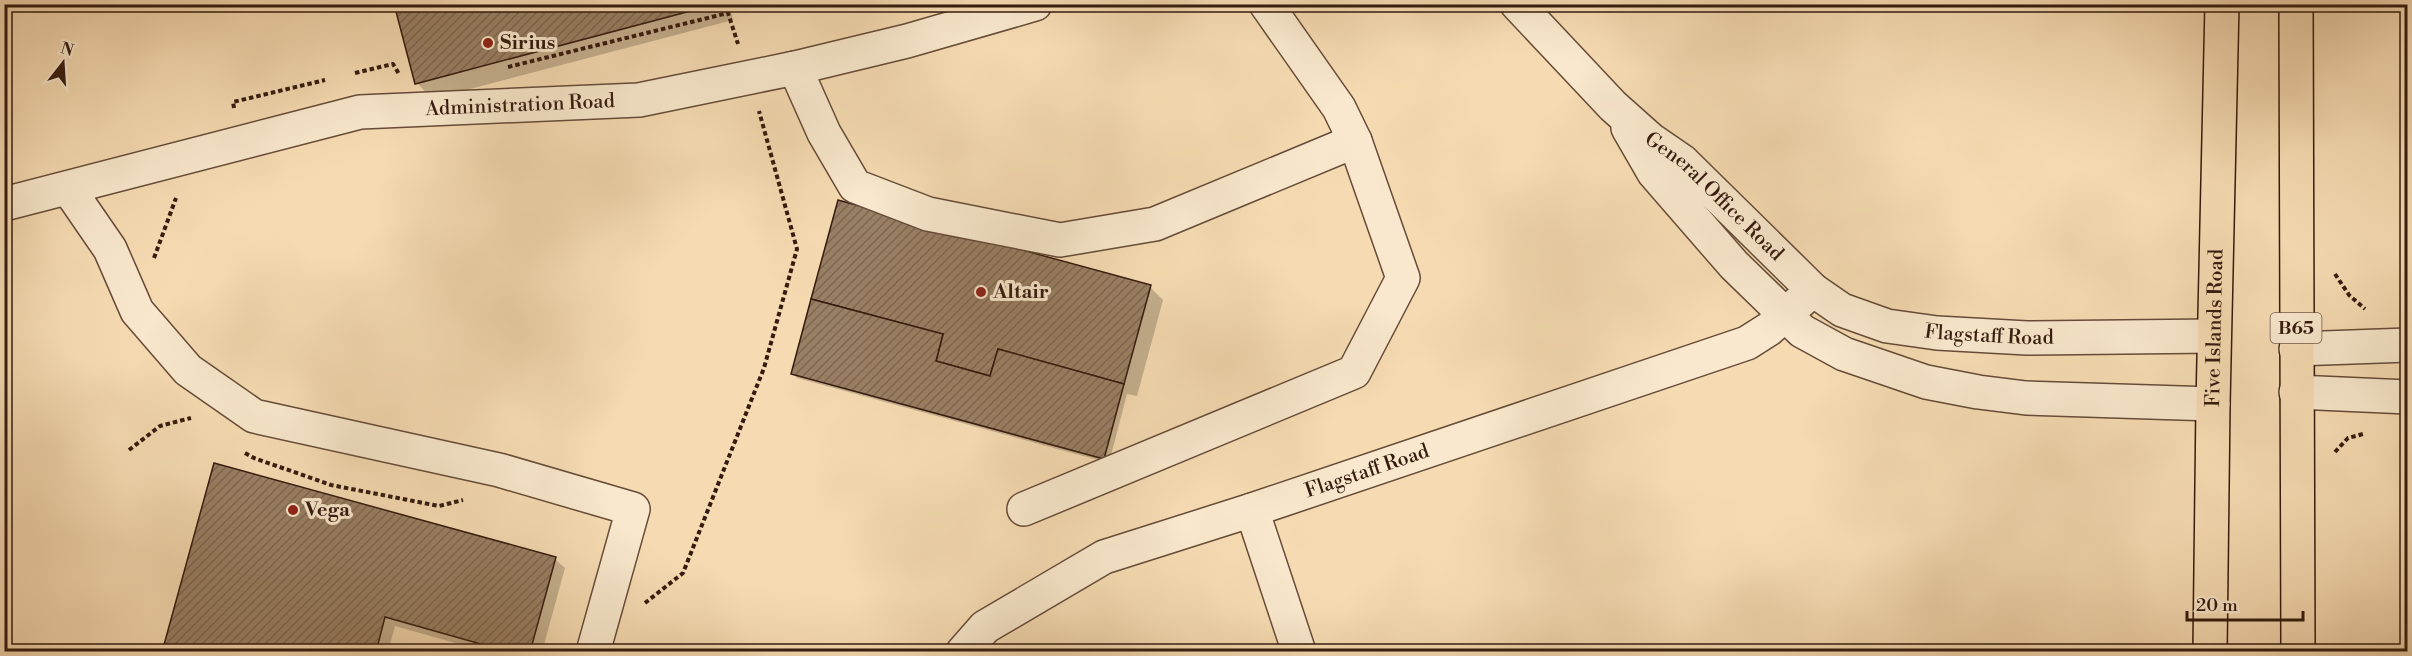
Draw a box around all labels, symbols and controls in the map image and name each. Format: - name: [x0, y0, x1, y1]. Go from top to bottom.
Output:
- place label: Sirius: [500, 31, 555, 56]
- north arrow: [33, 33, 93, 93]
- marker: Sirius: [481, 36, 495, 50]
- text: N: [58, 38, 76, 61]
- street label: Administration Road: [424, 89, 616, 122]
- street label: General Office Road: [1640, 127, 1789, 267]
- street label: Five Islands Road: [2200, 248, 2229, 408]
- place label: Altair: [992, 280, 1049, 305]
- marker: Altair: [974, 285, 988, 299]
- road number: B65: [2270, 313, 2322, 343]
- street label: Flagstaff Road: [1923, 319, 2055, 351]
- street label: Flagstaff Road: [1302, 438, 1433, 504]
- place label: Vega: [304, 498, 350, 523]
- marker: Vega: [286, 503, 300, 517]
- scale bar: [2187, 584, 2302, 622]
- text: 20 m: [2196, 594, 2238, 617]

